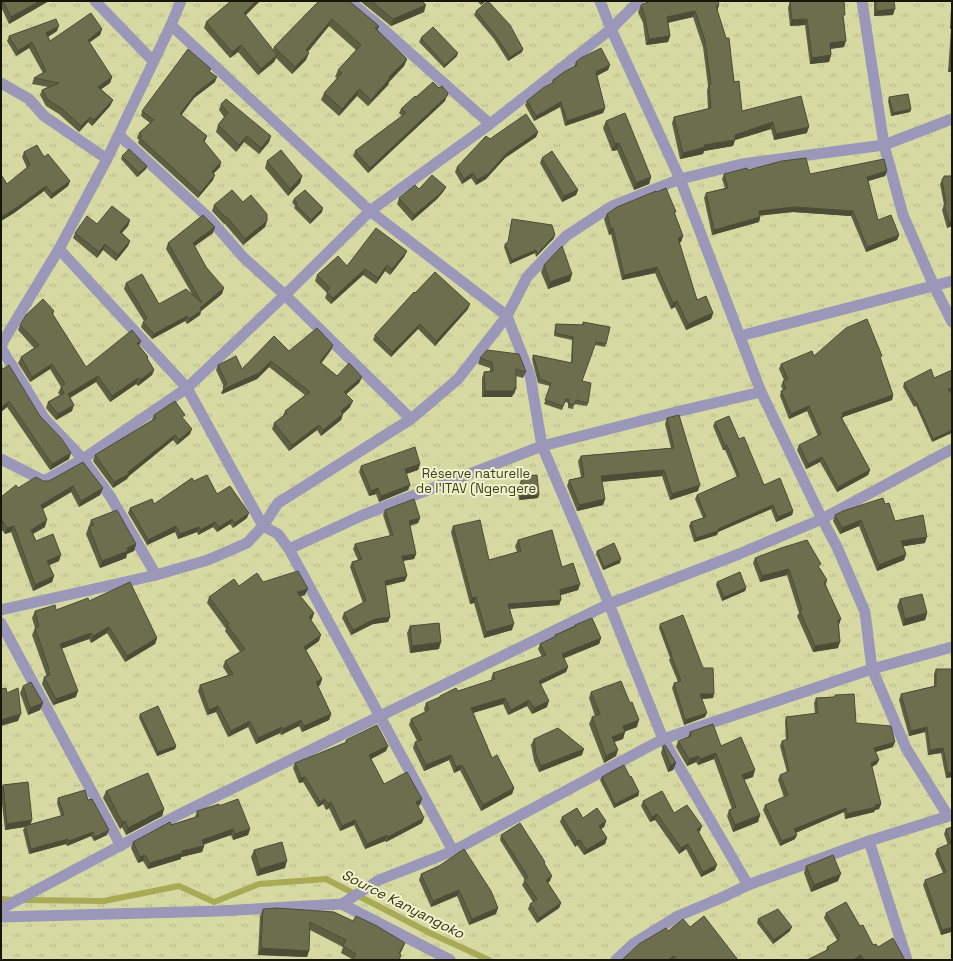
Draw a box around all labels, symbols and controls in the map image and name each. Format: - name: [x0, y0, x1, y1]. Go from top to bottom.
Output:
- park label: Réserve naturelle de l'ITAV (Ngengere: [416, 465, 536, 497]
- water label: Source Kanyangoko: [339, 865, 467, 943]

